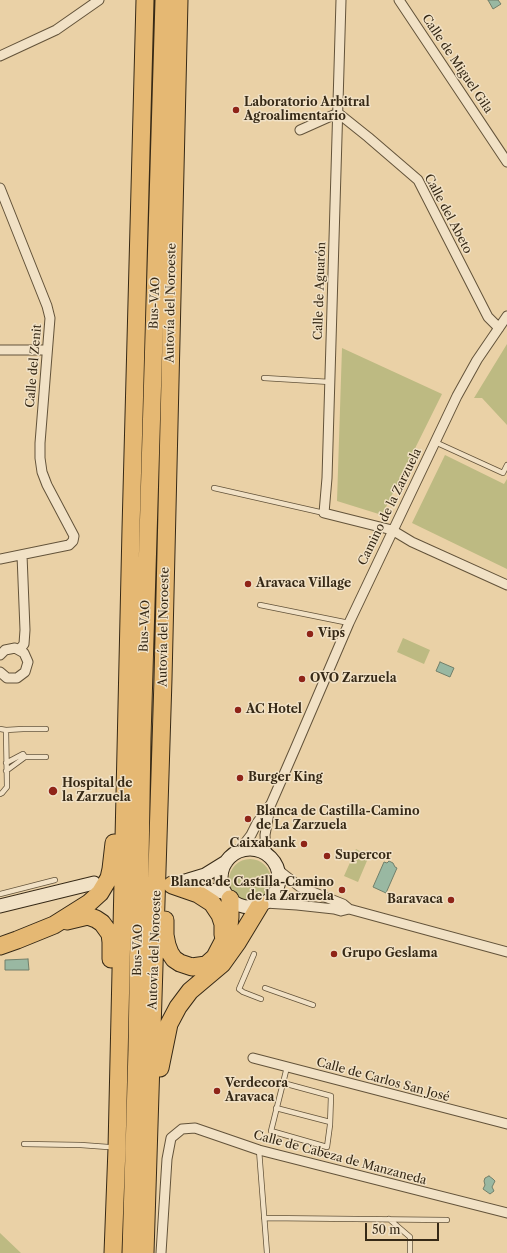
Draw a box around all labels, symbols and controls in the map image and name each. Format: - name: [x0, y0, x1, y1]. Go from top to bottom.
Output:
- street label: Calle de Miguel Gila: [419, 12, 495, 116]
- place label: Laboratorio Arbitral Agroalimentario: [244, 96, 370, 124]
- marker: Laboratorio Arbitral Agroalimentario: [231, 105, 241, 115]
- street label: Calle del Abeto: [421, 172, 475, 256]
- street label: Calle de Aguarón: [311, 242, 329, 340]
- street label: Autovía del Noroeste: [163, 243, 179, 363]
- street label: Bus-VAO: [147, 277, 163, 329]
- street label: Calle del Zenit: [23, 324, 45, 408]
- street label: Camino de la Zarzuela: [355, 446, 425, 568]
- street label: Autovía del Noroeste: [156, 567, 172, 687]
- place label: Aravaca Village: [256, 577, 351, 591]
- marker: Aravaca Village: [243, 579, 253, 589]
- street label: Bus-VAO: [137, 600, 153, 652]
- place label: Vips: [318, 627, 345, 641]
- marker: Vips: [305, 629, 315, 639]
- place label: OVO Zarzuela: [310, 672, 397, 686]
- marker: OVO Zarzuela: [297, 674, 307, 684]
- place label: AC Hotel: [246, 703, 302, 717]
- marker: AC Hotel: [233, 705, 243, 715]
- place label: Burger King: [248, 771, 323, 785]
- marker: Burger King: [235, 773, 245, 783]
- place label: Hospital de la Zarzuela: [62, 777, 132, 805]
- marker: Hospital de la Zarzuela: [47, 785, 59, 797]
- place label: Blanca de Castilla-Camino de La Zarzuela: [256, 805, 420, 833]
- marker: Blanca de Castilla-Camino de La Zarzuela: [243, 814, 253, 824]
- place label: Caixabank: [229, 837, 296, 851]
- marker: Caixabank: [299, 839, 309, 849]
- place label: Supercor: [335, 849, 392, 863]
- marker: Supercor: [322, 851, 332, 861]
- place label: Blanca de Castilla-Camino de la Zarzuela: [170, 876, 334, 904]
- marker: Blanca de Castilla-Camino de la Zarzuela: [337, 885, 347, 895]
- street label: Autovía del Noroeste: [146, 890, 164, 1010]
- place label: Baravaca: [387, 893, 443, 907]
- marker: Baravaca: [446, 895, 456, 905]
- street label: Bus-VAO: [130, 924, 146, 976]
- place label: Grupo Geslama: [342, 947, 438, 961]
- marker: Grupo Geslama: [329, 949, 339, 959]
- street label: Calle de Carlos San José: [315, 1055, 451, 1105]
- place label: Verdecora Aravaca: [225, 1077, 288, 1105]
- marker: Verdecora Aravaca: [212, 1086, 222, 1096]
- street label: Calle de Cabeza de Manzaneda: [252, 1128, 428, 1188]
- scale bar: [367, 1215, 441, 1241]
- text: 50 m: [372, 1222, 401, 1237]

